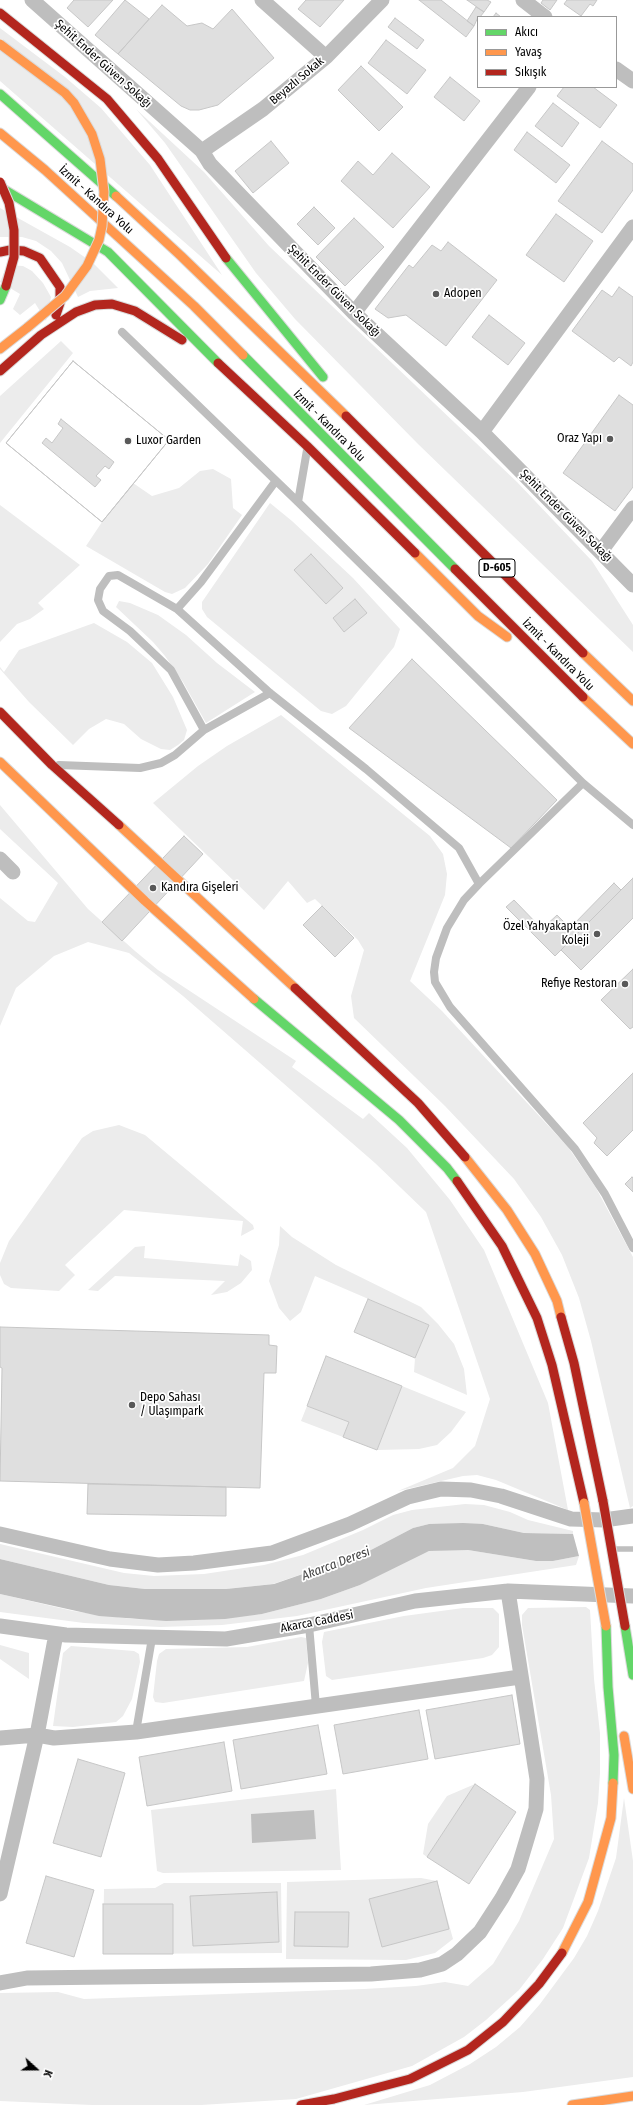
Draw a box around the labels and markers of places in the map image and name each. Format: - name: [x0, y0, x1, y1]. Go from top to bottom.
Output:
- place label: Adopen: [444, 287, 482, 301]
- marker: Adopen: [431, 289, 441, 299]
- place label: Oraz Yapı: [557, 432, 602, 446]
- place label: Luxor Garden: [136, 434, 201, 448]
- marker: Oraz Yapı: [605, 434, 615, 444]
- marker: Luxor Garden: [123, 436, 133, 446]
- place label: Kandıra Gişeleri: [161, 881, 239, 895]
- marker: Kandıra Gişeleri: [148, 883, 158, 893]
- place label: Özel Yahyakaptan Koleji: [503, 920, 589, 948]
- marker: Özel Yahyakaptan Koleji: [592, 929, 602, 939]
- place label: Refiye Restoran: [541, 977, 617, 991]
- marker: Refiye Restoran: [620, 979, 630, 989]
- place label: Depo Sahası / Ulaşımpark: [140, 1391, 204, 1419]
- marker: Depo Sahası / Ulaşımpark: [127, 1400, 137, 1410]

